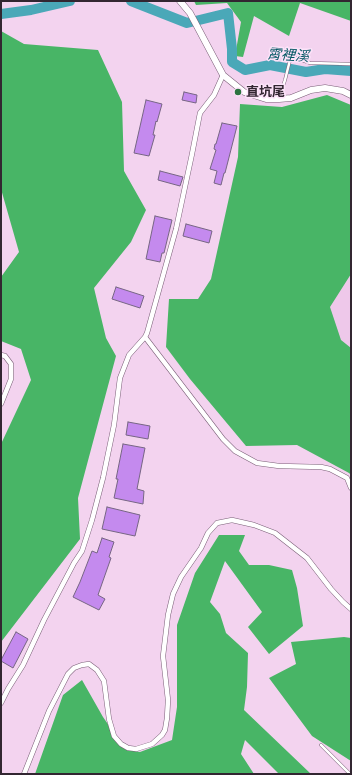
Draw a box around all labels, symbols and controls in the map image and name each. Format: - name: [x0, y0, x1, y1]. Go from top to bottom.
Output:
- water label: 霄裡溪: [266, 45, 310, 65]
- place label: 直坑尾: [246, 84, 285, 100]
- marker: 直坑尾: [233, 87, 243, 97]

